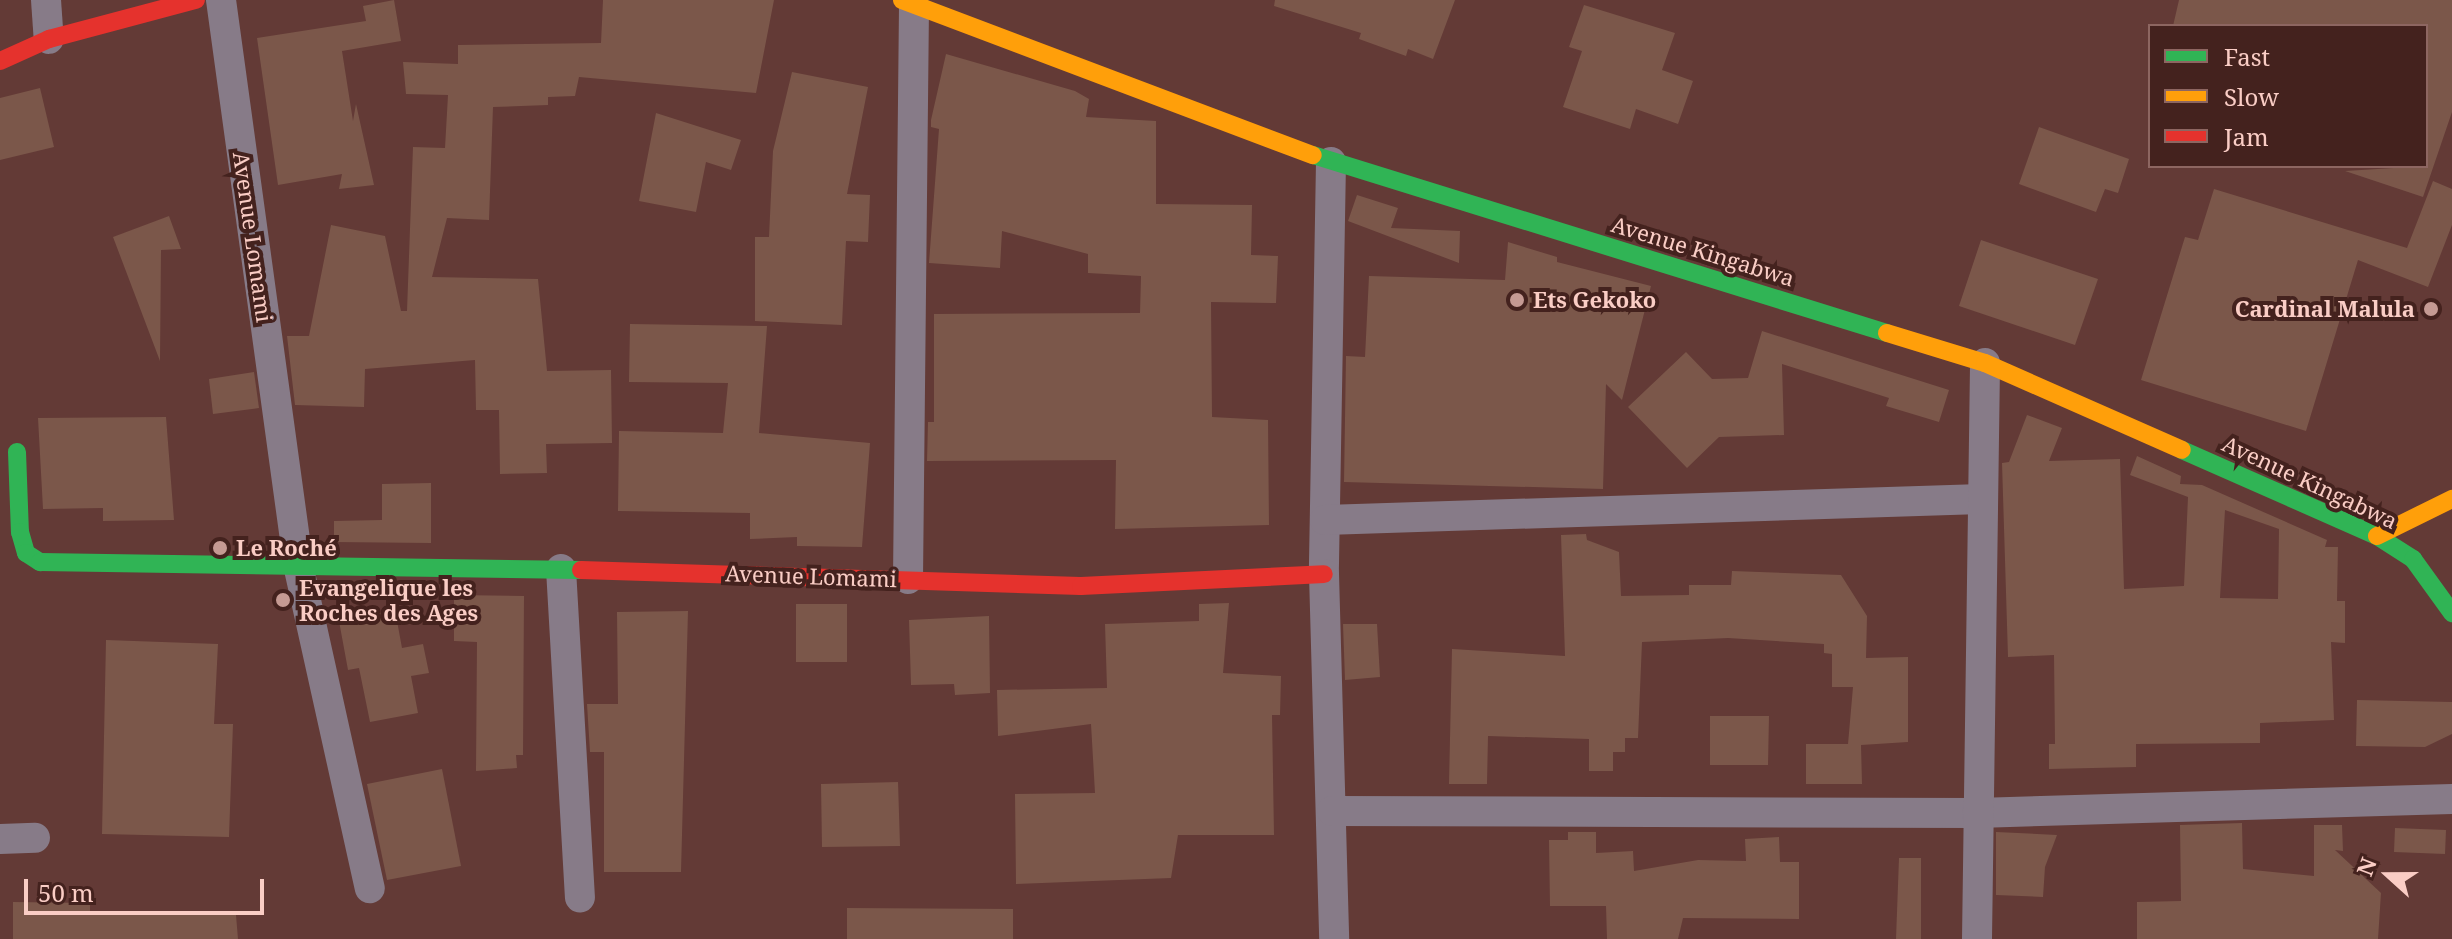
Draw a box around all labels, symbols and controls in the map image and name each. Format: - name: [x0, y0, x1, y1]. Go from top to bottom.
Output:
- legend: [2148, 24, 2428, 168]
- text: Fast: [2224, 40, 2270, 73]
- text: Slow: [2224, 80, 2279, 113]
- text: Jam: [2224, 120, 2269, 153]
- street label: Avenue Lomami: [228, 150, 278, 324]
- street label: Avenue Kingabwa: [1608, 211, 1798, 291]
- place label: Ets Gekoko: [1533, 287, 1656, 313]
- marker: Ets Gekoko: [1508, 291, 1526, 309]
- place label: Cardinal Malula: [2235, 296, 2415, 322]
- marker: Cardinal Malula: [2422, 300, 2440, 318]
- street label: Avenue Kingabwa: [2218, 430, 2402, 534]
- place label: Le Roché: [236, 535, 337, 561]
- marker: Le Roché: [211, 539, 229, 557]
- street label: Avenue Lomami: [725, 560, 897, 592]
- place label: Evangelique les Roches des Ages: [299, 574, 478, 626]
- marker: Evangelique les Roches des Ages: [274, 591, 292, 609]
- north arrow: [2348, 835, 2428, 915]
- text: N: [2348, 853, 2383, 880]
- scale bar: [28, 863, 268, 913]
- text: 50 m: [38, 876, 94, 909]

